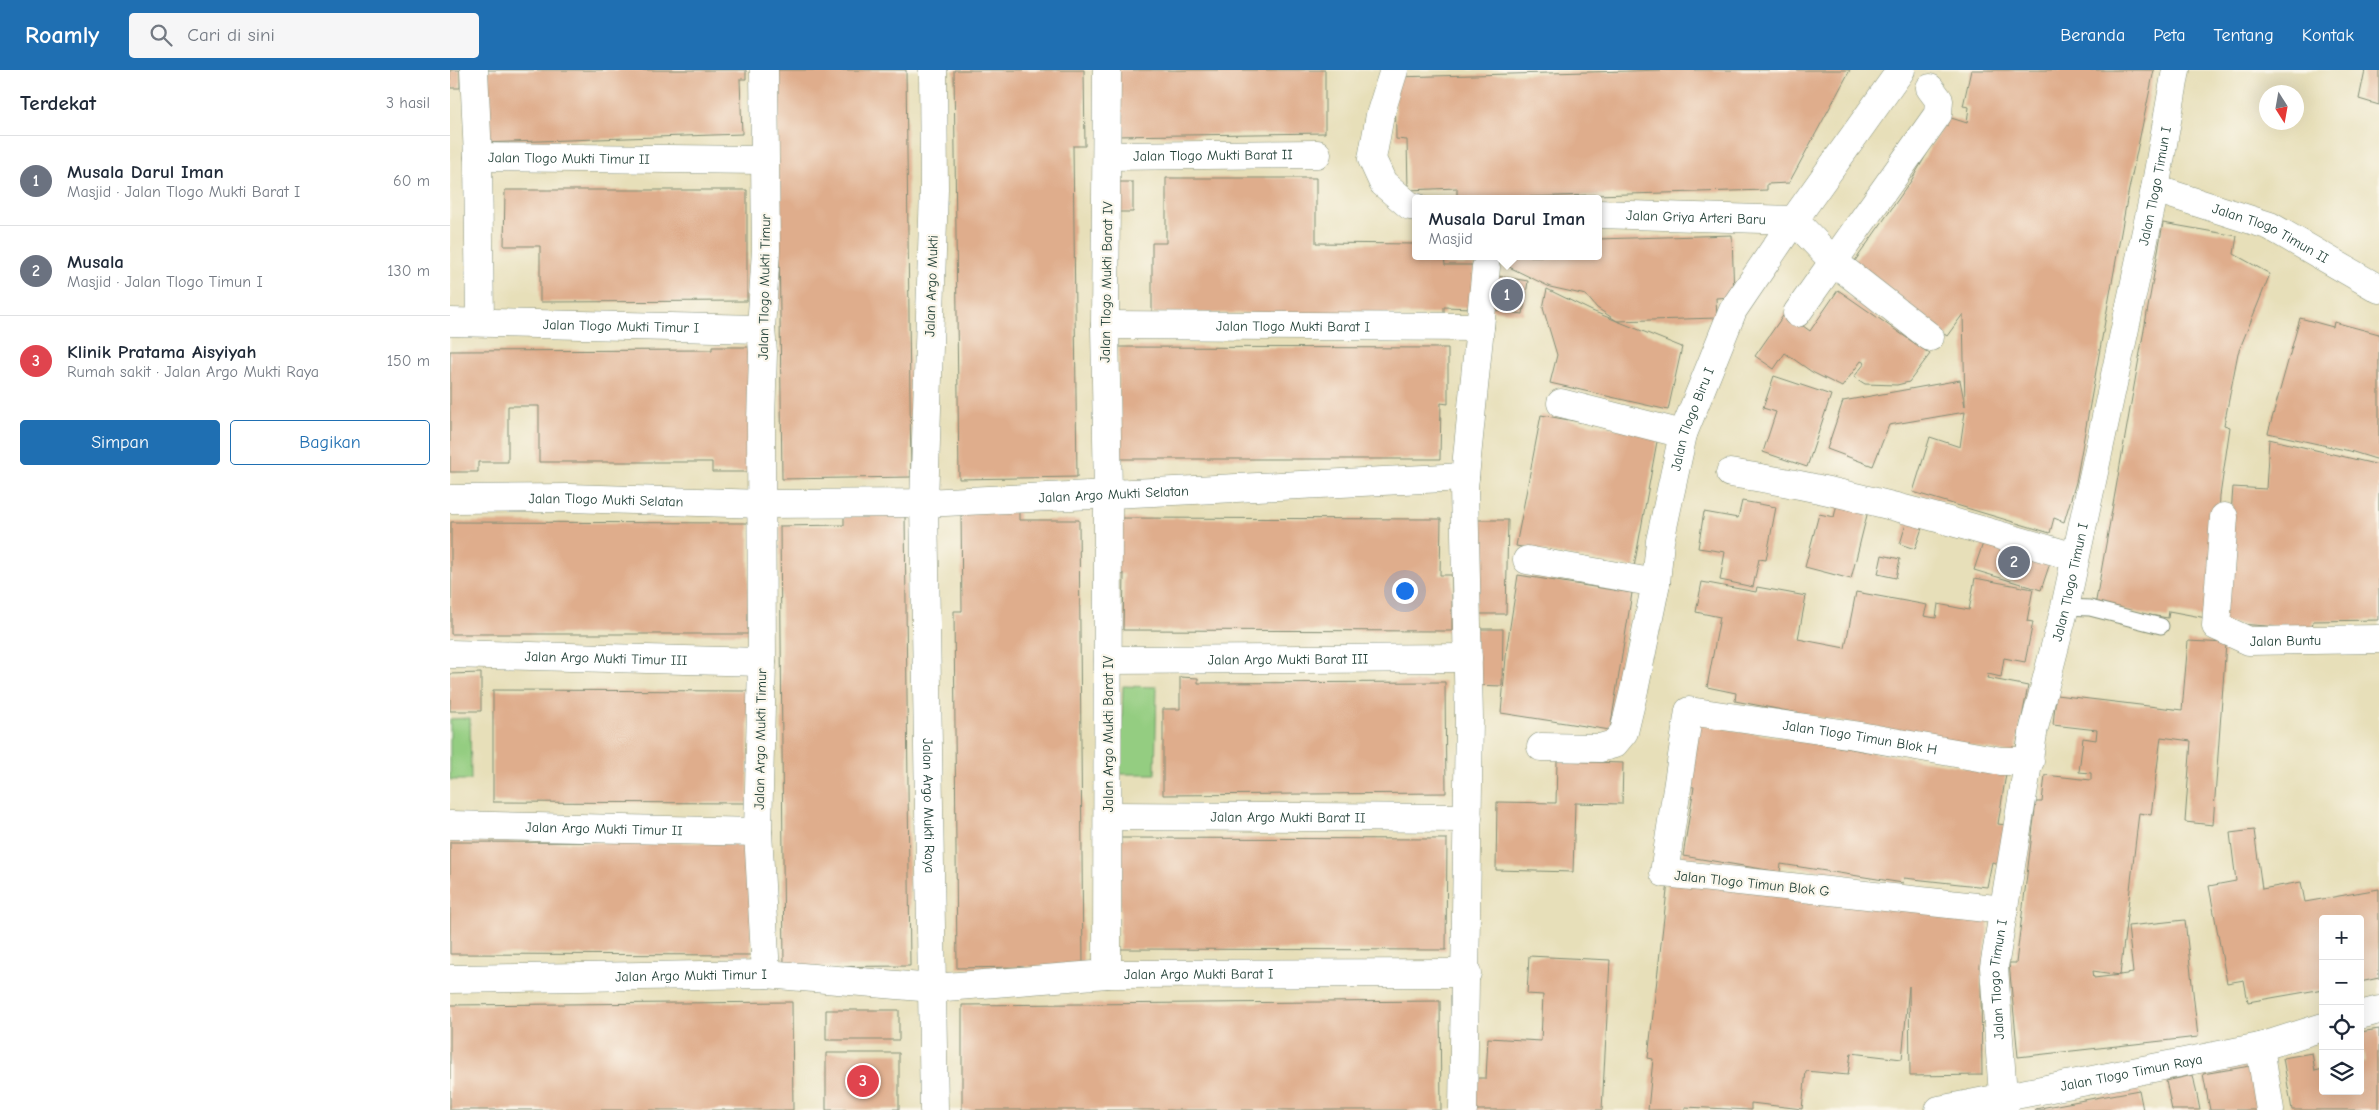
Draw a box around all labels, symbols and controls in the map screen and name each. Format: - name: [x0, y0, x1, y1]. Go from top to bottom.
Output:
- search box: [129, 13, 479, 58]
- text: Roamly: [25, 21, 99, 49]
- icon: search: [147, 21, 175, 49]
- text: Cari di sini: [187, 24, 275, 46]
- text: Beranda: [2060, 25, 2125, 46]
- text: Peta: [2153, 25, 2185, 46]
- text: Tentang: [2213, 25, 2274, 46]
- text: Kontak: [2302, 25, 2354, 46]
- north arrow: [2259, 85, 2304, 130]
- text: Terdekat: [20, 91, 96, 115]
- text: 3 hasil: [386, 94, 430, 112]
- street label: Jalan Tlogo Timun I: [2135, 125, 2175, 247]
- street label: Jalan Tlogo Mukti Barat II: [1133, 146, 1293, 165]
- street label: Jalan Tlogo Mukti Timur II: [488, 149, 650, 168]
- text: Musala Darul Iman: [67, 161, 224, 183]
- text: 1: [33, 172, 39, 190]
- text: 60 m: [393, 172, 430, 190]
- text: Masjid · Jalan Tlogo Mukti Barat I: [67, 183, 300, 201]
- popup: [1412, 195, 1602, 260]
- street label: Jalan Tlogo Timun II: [2210, 200, 2331, 267]
- street label: Jalan Tlogo Mukti Barat IV: [1097, 201, 1116, 363]
- street label: Jalan Griya Arteri Baru: [1626, 207, 1766, 228]
- text: Musala Darul Iman: [1429, 208, 1585, 230]
- street label: Jalan Tlogo Mukti Timur: [755, 213, 774, 360]
- text: Masjid: [1429, 230, 1473, 248]
- street label: Jalan Argo Mukti: [921, 235, 942, 337]
- text: Musala: [67, 251, 124, 273]
- text: 2: [32, 262, 40, 280]
- text: 130 m: [387, 262, 430, 280]
- text: Masjid · Jalan Tlogo Timun I: [67, 273, 263, 291]
- pin: 1: [1491, 276, 1523, 314]
- street label: Jalan Tlogo Mukti Timur I: [543, 316, 699, 337]
- street label: Jalan Tlogo Mukti Barat I: [1216, 318, 1370, 335]
- text: Klinik Pratama Aisyiyah: [67, 341, 257, 363]
- text: 3: [32, 352, 40, 370]
- text: 150 m: [387, 352, 430, 370]
- text: Rumah sakit · Jalan Argo Mukti Raya: [67, 363, 319, 381]
- street label: Jalan Tlogo Biru I: [1667, 365, 1718, 473]
- button: Simpan: [20, 420, 220, 465]
- button: Bagikan: [230, 420, 430, 465]
- street label: Jalan Argo Mukti Selatan: [1038, 482, 1189, 506]
- street label: Jalan Tlogo Mukti Selatan: [528, 490, 684, 511]
- street label: Jalan Tlogo Timun I: [2049, 521, 2092, 643]
- pin: 2: [1998, 543, 2030, 581]
- your location: [1392, 578, 1418, 604]
- street label: Jalan Buntu: [2250, 632, 2321, 650]
- street label: Jalan Argo Mukti Timur III: [524, 648, 687, 669]
- street label: Jalan Argo Mukti Barat III: [1208, 651, 1368, 668]
- street label: Jalan Argo Mukti Barat IV: [1100, 655, 1117, 812]
- street label: Jalan Argo Mukti Timur: [751, 668, 770, 810]
- street label: Jalan Tlogo Timun Blok H: [1782, 717, 1939, 759]
- street label: Jalan Argo Mukti Raya: [919, 738, 938, 874]
- street label: Jalan Argo Mukti Barat II: [1210, 809, 1365, 826]
- street label: Jalan Argo Mukti Timur II: [525, 819, 683, 839]
- street label: Jalan Tlogo Timun Blok G: [1674, 867, 1830, 900]
- map controls: [2319, 915, 2364, 1095]
- button: +: [2319, 915, 2364, 960]
- street label: Jalan Tlogo Timun I: [1986, 918, 2011, 1040]
- button: −: [2319, 960, 2364, 1005]
- street label: Jalan Argo Mukti Timur I: [615, 966, 767, 985]
- street label: Jalan Argo Mukti Barat I: [1124, 966, 1274, 983]
- button: locate: [2319, 1005, 2364, 1050]
- button: layers: [2319, 1050, 2364, 1095]
- street label: Jalan Tlogo Timun Raya: [2059, 1051, 2204, 1095]
- pin: 3: [847, 1062, 879, 1100]

